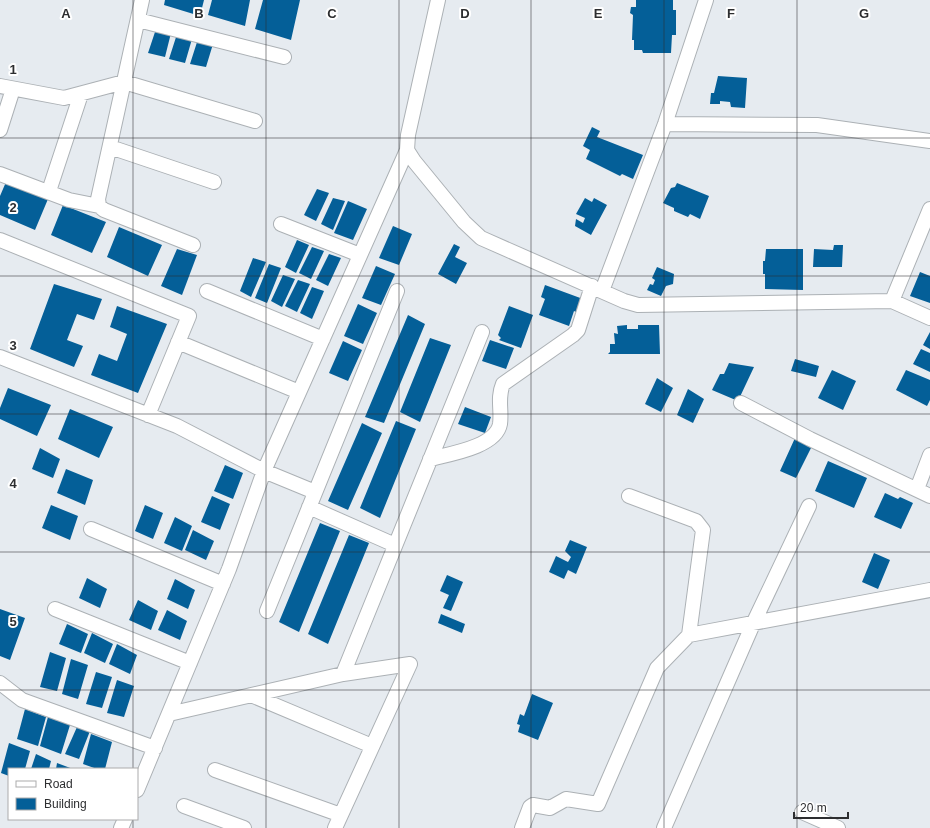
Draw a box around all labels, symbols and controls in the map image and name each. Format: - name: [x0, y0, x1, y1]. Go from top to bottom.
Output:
- text: A: [61, 6, 71, 21]
- text: B: [194, 6, 204, 21]
- text: C: [327, 6, 337, 21]
- text: D: [460, 6, 470, 21]
- text: E: [594, 6, 603, 21]
- text: F: [727, 6, 735, 21]
- text: G: [859, 6, 869, 21]
- text: 1: [9, 62, 17, 77]
- text: 2: [9, 200, 17, 215]
- text: 3: [9, 338, 17, 353]
- text: 4: [9, 476, 17, 491]
- text: 5: [9, 614, 17, 629]
- legend: [8, 768, 138, 820]
- text: Road: [44, 777, 73, 791]
- scale bar: [794, 794, 848, 820]
- text: Building: [44, 797, 87, 811]
- text: 20 m: [800, 801, 827, 815]

